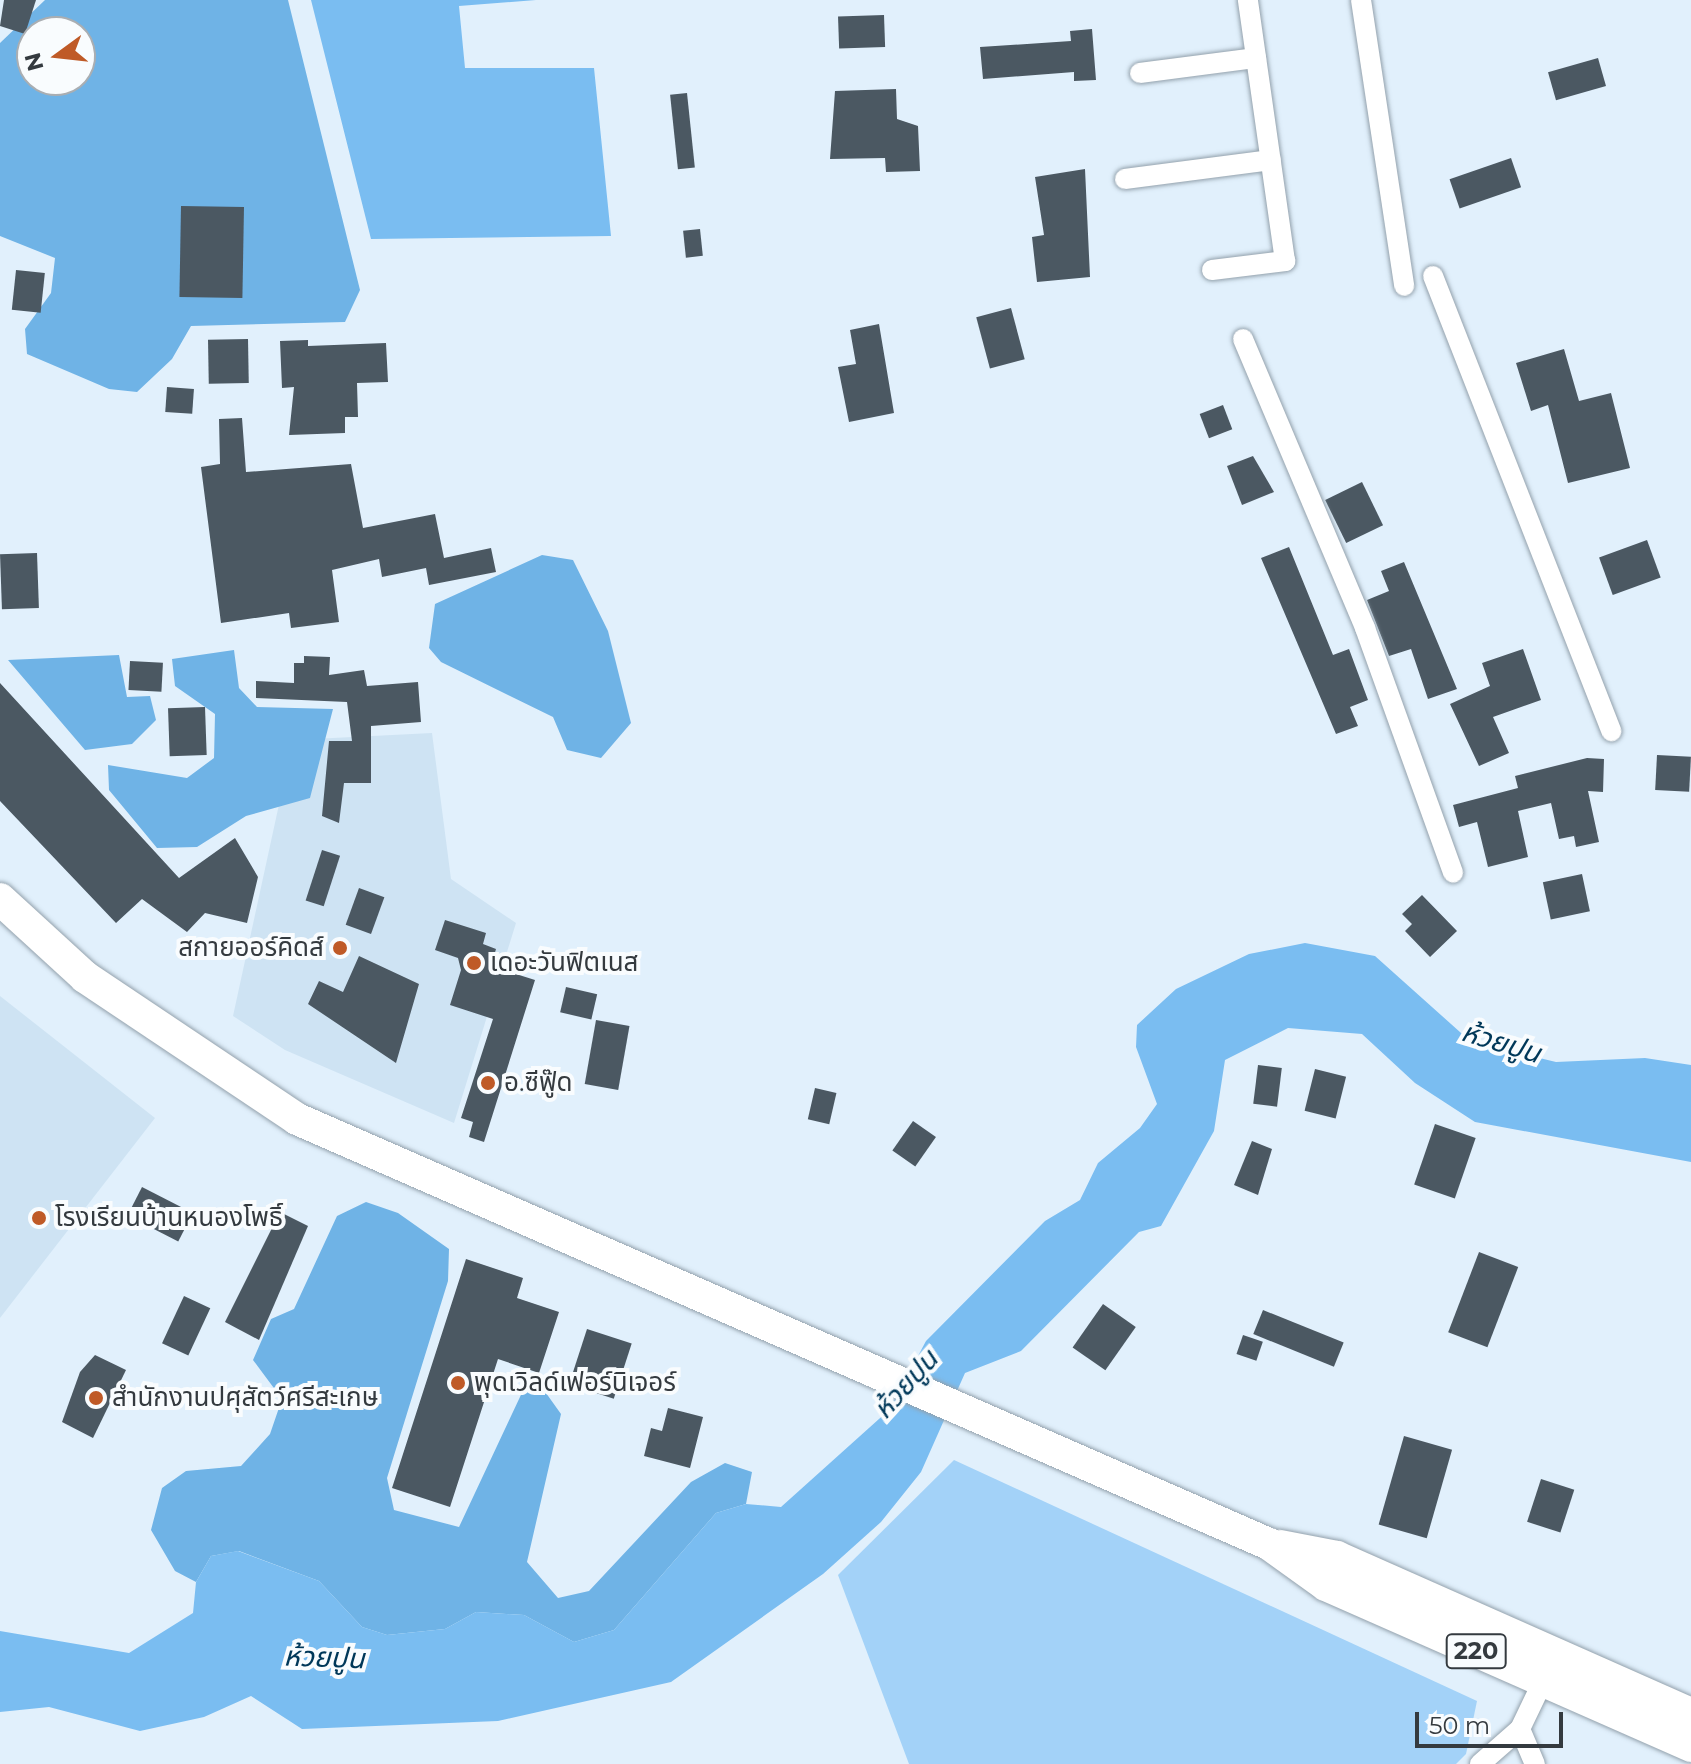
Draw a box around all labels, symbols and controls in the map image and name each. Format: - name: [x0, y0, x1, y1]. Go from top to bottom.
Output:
- north arrow: [16, 16, 96, 96]
- text: N: [19, 50, 50, 74]
- place label: สกายออร์คิดส์: [178, 932, 324, 964]
- marker: สกายออร์คิดส์: [331, 939, 349, 957]
- place label: เดอะวันฟิตเนส: [490, 947, 638, 979]
- marker: เดอะวันฟิตเนส: [465, 954, 483, 972]
- water label: ห้วยปูน: [1457, 1014, 1545, 1070]
- place label: อ.ซีฟู๊ด: [504, 1067, 573, 1099]
- marker: อ.ซีฟู๊ด: [479, 1074, 497, 1092]
- place label: โรงเรียนบ้านหนองโพธิ์: [55, 1202, 283, 1234]
- marker: โรงเรียนบ้านหนองโพธิ์: [30, 1209, 48, 1227]
- water label: ห้วยปูน: [865, 1343, 945, 1425]
- place label: พุดเวิลด์เฟอร์นิเจอร์: [474, 1367, 676, 1399]
- marker: พุดเวิลด์เฟอร์นิเจอร์: [449, 1374, 467, 1392]
- place label: สำนักงานปศุสัตว์ศรีสะเกษ: [112, 1382, 378, 1414]
- marker: สำนักงานปศุสัตว์ศรีสะเกษ: [87, 1389, 105, 1407]
- road number: 220: [1444, 1631, 1508, 1671]
- water label: ห้วยปูน: [283, 1639, 365, 1675]
- scale bar: [1419, 1696, 1567, 1746]
- text: 50 m: [1429, 1711, 1490, 1740]

